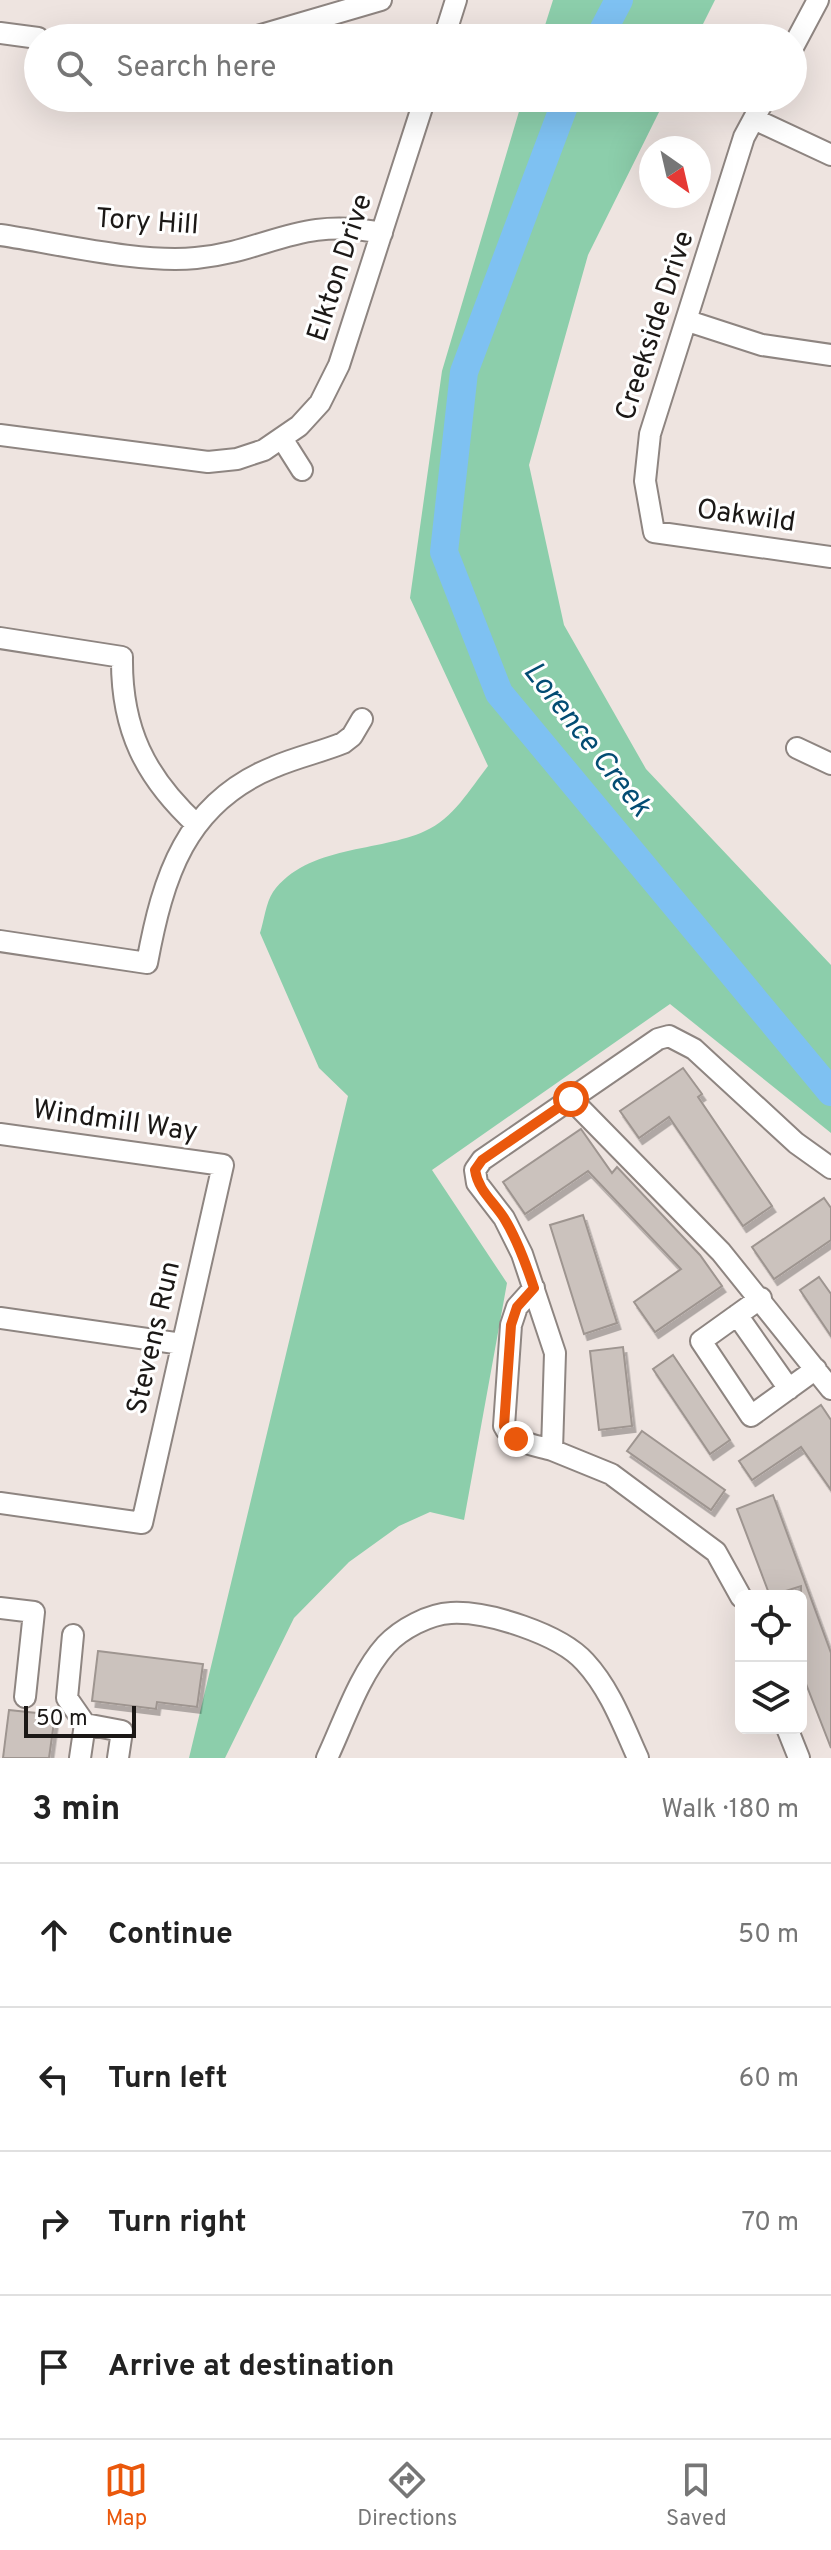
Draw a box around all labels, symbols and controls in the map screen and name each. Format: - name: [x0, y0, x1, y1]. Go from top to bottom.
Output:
- search box: [24, 24, 807, 112]
- icon: search: [52, 46, 96, 90]
- text: Search here: [116, 50, 276, 87]
- north arrow: [639, 136, 711, 208]
- street label: Elkton Drive: [300, 190, 382, 346]
- street label: Tory Hill: [94, 201, 200, 245]
- street label: Creekside Drive: [608, 227, 704, 425]
- street label: Oakwild: [694, 492, 798, 542]
- water label: Lorence Creek: [514, 655, 659, 826]
- route start: [553, 1081, 589, 1117]
- street label: Windmill Way: [30, 1093, 200, 1151]
- street label: Stevens Run: [120, 1258, 190, 1418]
- route end: [498, 1421, 534, 1457]
- map controls: [735, 1590, 807, 1734]
- button: locate: [735, 1590, 807, 1662]
- button: layers: [735, 1662, 807, 1734]
- scale bar: [24, 1702, 136, 1738]
- text: 50 m: [36, 1706, 88, 1733]
- text: 3 min: [32, 1789, 120, 1832]
- text: Walk · 180 m: [661, 1794, 799, 1827]
- icon: ahead: [32, 1913, 76, 1957]
- text: Continue: [108, 1917, 233, 1954]
- text: 50 m: [738, 1919, 799, 1952]
- icon: left: [32, 2057, 76, 2101]
- text: Turn left: [108, 2061, 228, 2098]
- text: 60 m: [739, 2063, 799, 2096]
- icon: right: [32, 2201, 76, 2245]
- text: Turn right: [108, 2205, 246, 2242]
- text: 70 m: [741, 2207, 799, 2240]
- icon: arrive: [32, 2345, 76, 2389]
- text: Arrive at destination: [108, 2349, 394, 2386]
- tab: Map: [104, 2458, 148, 2533]
- tab: Directions: [357, 2458, 457, 2533]
- tab: Saved: [666, 2458, 727, 2533]

